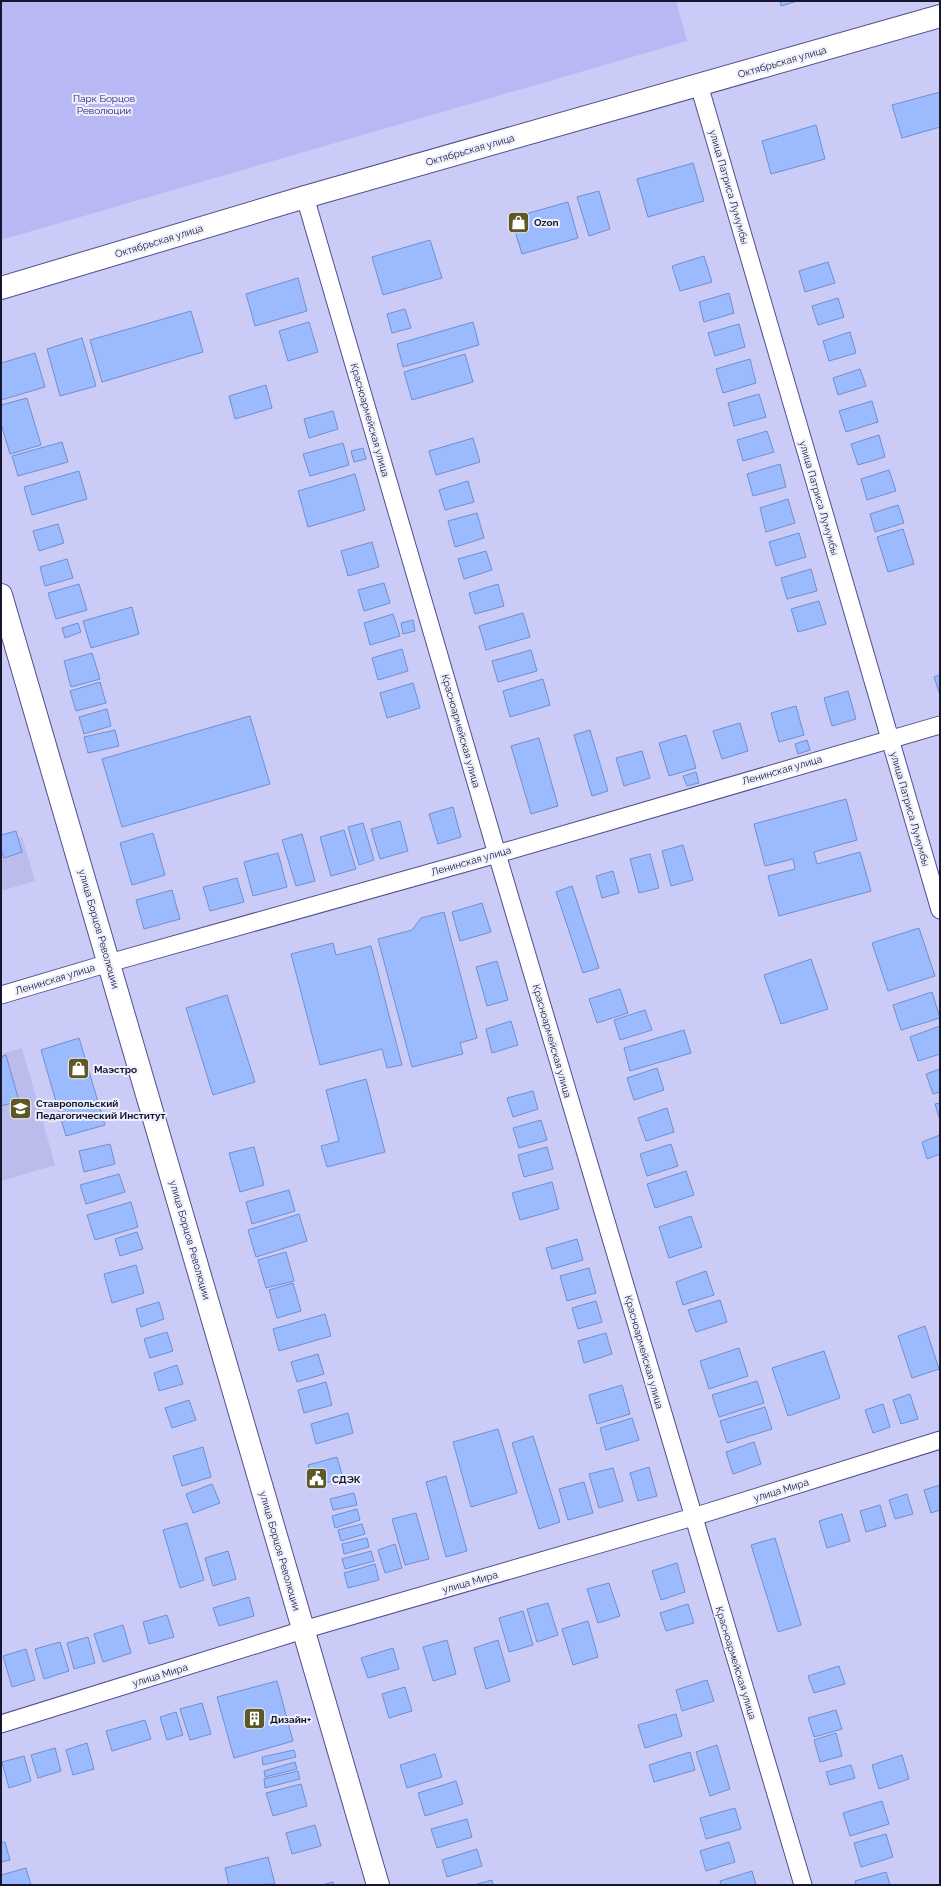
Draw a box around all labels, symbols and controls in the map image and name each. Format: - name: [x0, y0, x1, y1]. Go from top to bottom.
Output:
- street label: Октябрьская улица: [736, 44, 828, 80]
- park label: Парк Борцов Революции: [73, 93, 135, 116]
- street label: улица Патриса Лумумбы: [707, 128, 751, 246]
- street label: Октябрьская улица: [424, 132, 516, 168]
- shop icon: Ozon: [506, 209, 532, 235]
- place label: Ozon: [534, 217, 558, 228]
- street label: Октябрьская улица: [114, 222, 204, 260]
- street label: Красноармейская улица: [349, 362, 391, 478]
- street label: улица Патриса Лумумбы: [797, 439, 841, 557]
- street label: Красноармейская улица: [440, 673, 482, 789]
- street label: улица Патриса Лумумбы: [888, 750, 932, 868]
- street label: Ленинская улица: [741, 753, 823, 787]
- street label: Ленинская улица: [430, 844, 512, 878]
- street label: улица Борцов Революции: [77, 868, 121, 990]
- street label: Ленинская улица: [14, 962, 96, 996]
- street label: Красноармейская улица: [531, 983, 573, 1099]
- shop icon: Маэстро: [65, 1056, 91, 1082]
- place label: Маэстро: [94, 1064, 137, 1075]
- school or university icon: Ставропольский Педагогический Институт: [7, 1096, 33, 1122]
- place label: Ставропольский Педагогический Институт: [36, 1098, 165, 1121]
- street label: улица Борцов Революции: [168, 1179, 212, 1301]
- street label: Красноармейская улица: [623, 1294, 665, 1410]
- public building icon: СДЭК: [304, 1466, 330, 1492]
- place label: СДЭК: [332, 1474, 361, 1485]
- street label: улица Мира: [752, 1476, 810, 1504]
- street label: улица Борцов Революции: [258, 1490, 302, 1612]
- street label: улица Мира: [441, 1569, 499, 1595]
- street label: Красноармейская улица: [714, 1605, 758, 1721]
- street label: улица Мира: [131, 1661, 189, 1689]
- building icon: Дизайн+: [242, 1706, 268, 1732]
- place label: Дизайн+: [270, 1714, 311, 1725]

